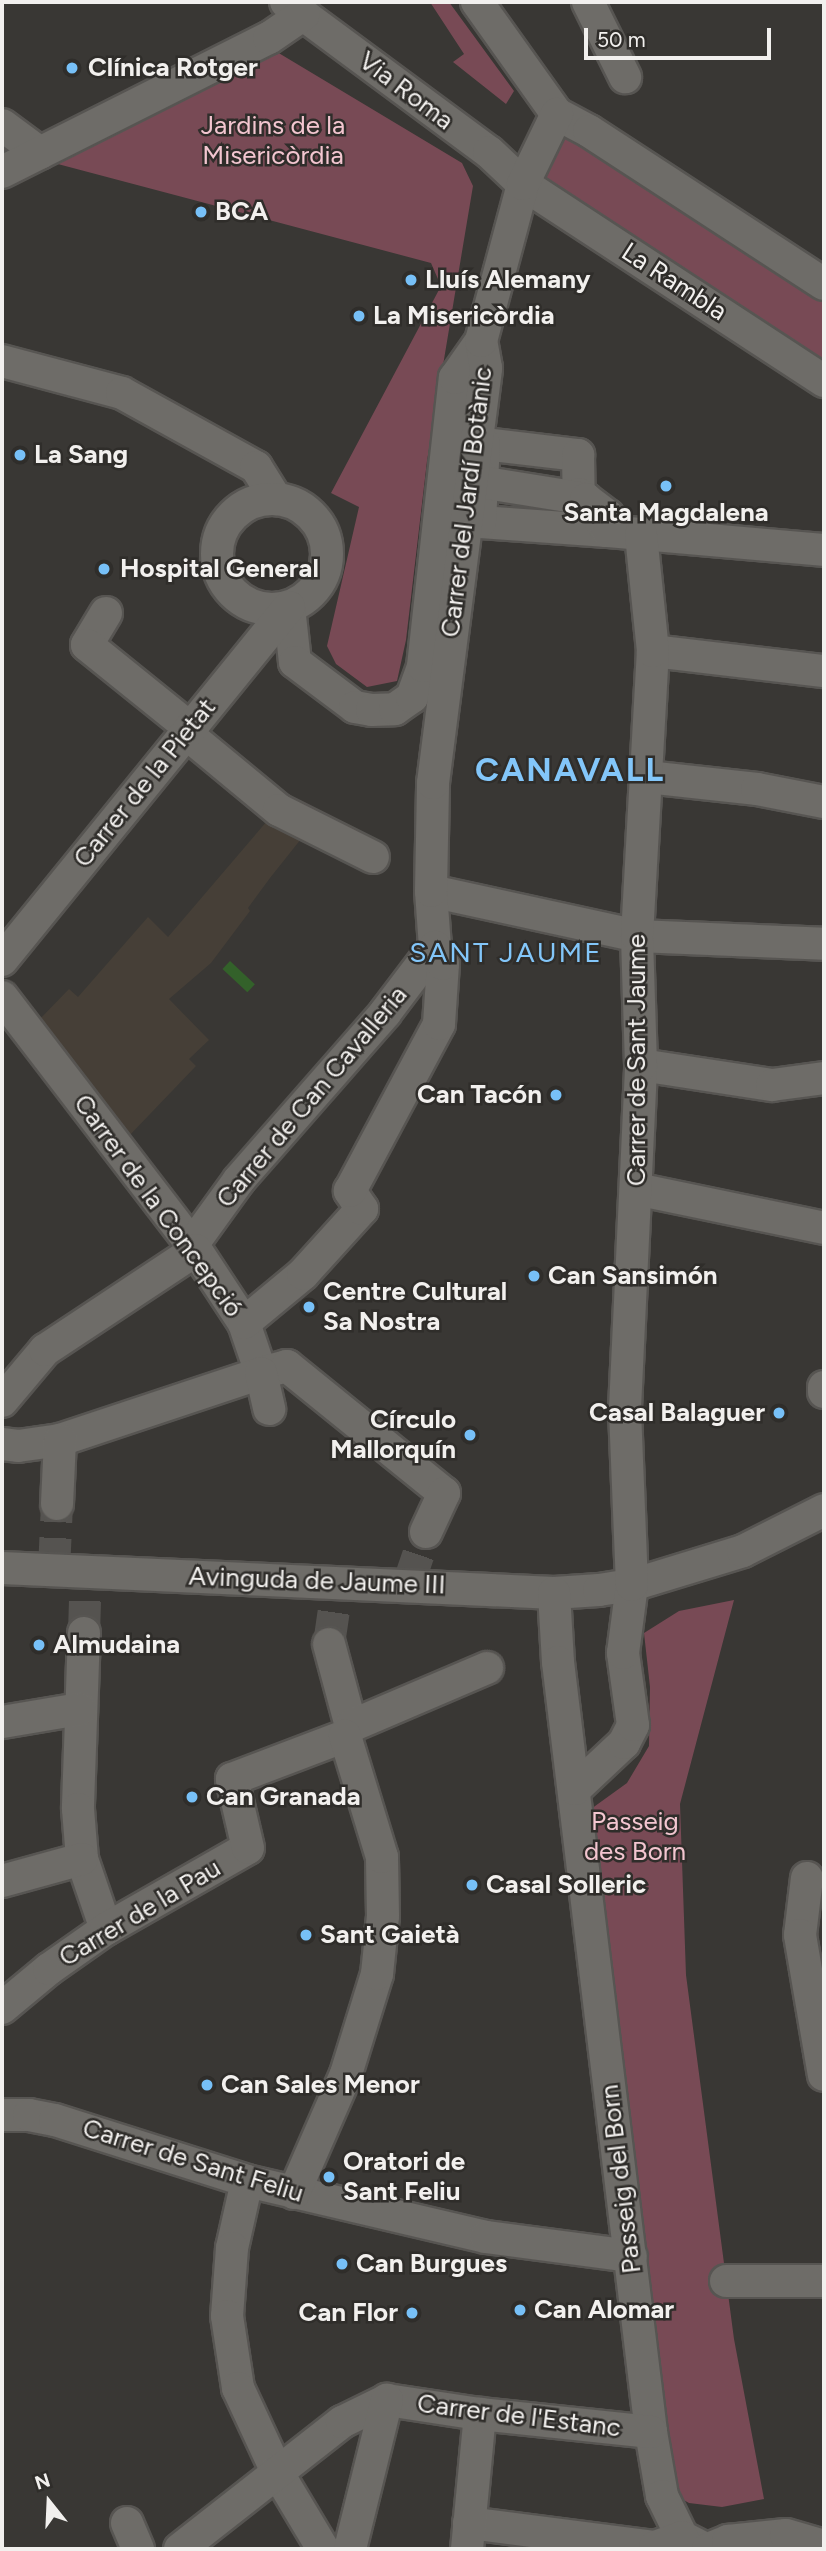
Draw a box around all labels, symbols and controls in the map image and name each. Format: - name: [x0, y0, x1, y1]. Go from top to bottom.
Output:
- scale bar: [588, 14, 775, 58]
- text: 50 m: [597, 27, 646, 52]
- street label: Via Roma: [352, 45, 460, 137]
- place label: Clínica Rotger: [88, 52, 258, 84]
- marker: Clínica Rotger: [62, 58, 82, 78]
- park label: Jardins de la Misericòrdia: [201, 110, 345, 172]
- place label: BCA: [215, 196, 268, 228]
- marker: BCA: [193, 204, 209, 220]
- street label: La Rambla: [616, 236, 732, 328]
- place label: Lluís Alemany: [425, 264, 591, 296]
- marker: Lluís Alemany: [403, 272, 419, 288]
- place label: La Misericòrdia: [373, 300, 555, 332]
- marker: La Misericòrdia: [351, 308, 367, 324]
- street label: Carrer del Jardí Botànic: [435, 365, 499, 639]
- place label: La Sang: [34, 439, 128, 471]
- marker: La Sang: [12, 447, 28, 463]
- marker: Santa Magdalena: [658, 478, 674, 494]
- place label: Santa Magdalena: [563, 497, 769, 529]
- place label: Hospital General: [120, 553, 319, 585]
- marker: Hospital General: [94, 559, 114, 579]
- street label: Carrer de la Pietat: [67, 692, 223, 874]
- district label: CANAVALL: [476, 750, 664, 790]
- street label: Carrer de Sant Jaume: [621, 934, 653, 1186]
- district label: SANT JAUME: [410, 935, 602, 969]
- street label: Carrer de Can Cavalleria: [210, 980, 414, 1214]
- place label: Can Tacón: [417, 1079, 542, 1111]
- marker: Can Tacón: [548, 1087, 564, 1103]
- street label: Carrer de la Concepció: [67, 1089, 249, 1323]
- place label: Can Sansimón: [548, 1260, 718, 1292]
- marker: Can Sansimón: [526, 1268, 542, 1284]
- place label: Centre Cultural Sa Nostra: [323, 1276, 507, 1338]
- marker: Centre Cultural Sa Nostra: [301, 1299, 317, 1315]
- place label: Casal Balaguer: [589, 1397, 765, 1429]
- place label: Círculo Mallorquín: [330, 1404, 456, 1466]
- marker: Casal Balaguer: [771, 1405, 787, 1421]
- marker: Círculo Mallorquín: [462, 1427, 478, 1443]
- street label: Avinguda de Jaume III: [188, 1561, 446, 1601]
- place label: Almudaina: [53, 1629, 180, 1661]
- marker: Almudaina: [31, 1637, 47, 1653]
- place label: Can Granada: [206, 1781, 361, 1813]
- marker: Can Granada: [184, 1789, 200, 1805]
- park label: Passeig des Born: [584, 1806, 686, 1868]
- street label: Carrer de la Pau: [54, 1853, 226, 1973]
- place label: Casal Solleric: [486, 1869, 646, 1901]
- marker: Casal Solleric: [464, 1877, 480, 1893]
- place label: Sant Gaietà: [320, 1919, 459, 1951]
- marker: Sant Gaietà: [298, 1927, 314, 1943]
- place label: Can Sales Menor: [221, 2069, 420, 2101]
- marker: Can Sales Menor: [199, 2077, 215, 2093]
- street label: Passeig del Born: [594, 2083, 648, 2275]
- street label: Carrer de Sant Feliu: [79, 2113, 307, 2209]
- place label: Oratori de Sant Feliu: [343, 2146, 465, 2208]
- marker: Oratori de Sant Feliu: [321, 2169, 337, 2185]
- place label: Can Burgues: [356, 2248, 507, 2280]
- marker: Can Burgues: [334, 2256, 350, 2272]
- place label: Can Alomar: [534, 2294, 674, 2326]
- place label: Can Flor: [299, 2297, 398, 2329]
- marker: Can Alomar: [512, 2302, 528, 2318]
- marker: Can Flor: [404, 2305, 420, 2321]
- street label: Carrer de l'Estanc: [415, 2388, 623, 2444]
- north arrow: [14, 2467, 84, 2537]
- text: N: [32, 2468, 53, 2495]

